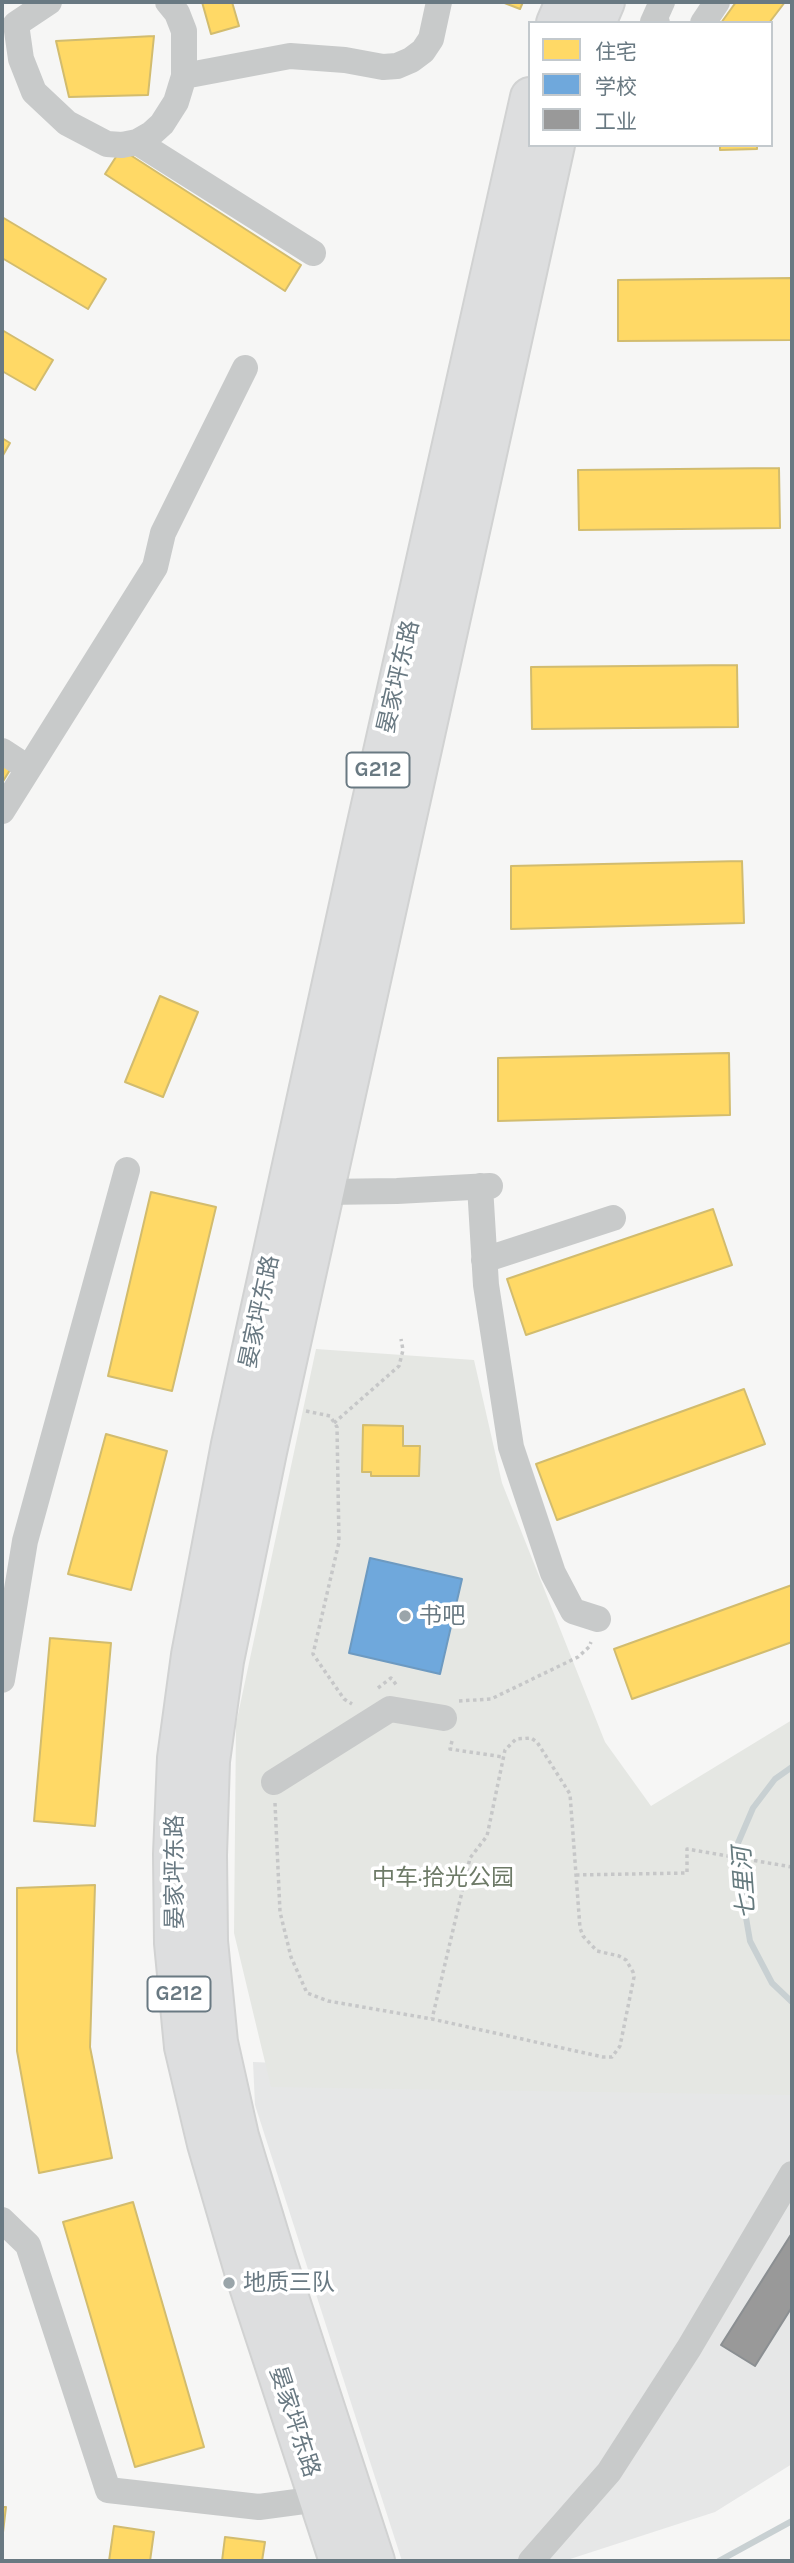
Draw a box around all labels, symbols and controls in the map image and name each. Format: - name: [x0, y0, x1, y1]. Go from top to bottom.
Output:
- legend: [528, 21, 773, 147]
- text: 住宅: [595, 40, 637, 64]
- text: 学校: [595, 75, 637, 99]
- text: 工业: [595, 110, 637, 134]
- street label: 晏家坪东路: [373, 618, 425, 736]
- road number: G212: [346, 752, 410, 788]
- street label: 晏家坪东路: [235, 1253, 285, 1371]
- place label: 书吧: [419, 1602, 465, 1630]
- marker: 书吧: [397, 1608, 413, 1624]
- street label: 晏家坪东路: [161, 1815, 189, 1929]
- water label: 七里河: [728, 1846, 762, 1920]
- park label: 中车·拾光公园: [372, 1864, 514, 1892]
- road number: G212: [148, 1976, 210, 2011]
- place label: 地质三队: [243, 2269, 335, 2297]
- marker: 地质三队: [221, 2275, 237, 2291]
- street label: 晏家坪东路: [263, 2363, 325, 2481]

